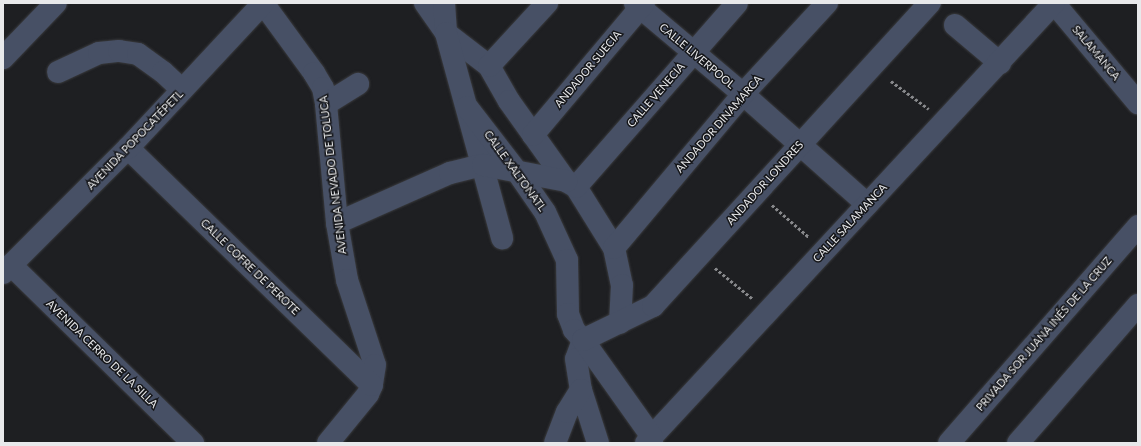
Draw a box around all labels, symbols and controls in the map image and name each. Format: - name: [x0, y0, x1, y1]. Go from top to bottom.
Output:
- street label: CALLE LIVERPOOL: [657, 21, 737, 91]
- street label: SALAMANCA: [1069, 23, 1123, 83]
- street label: ANDADOR SUECIA: [552, 28, 624, 110]
- street label: CALLE VENECIA: [624, 60, 688, 130]
- street label: ANDADOR DINAMARCA: [673, 73, 765, 175]
- street label: AVENIDA POPOCATÉPETL: [84, 87, 186, 193]
- street label: AVENIDA NEVADO DE TOLUCA: [317, 95, 349, 255]
- street label: CALLE XALTONATL: [481, 128, 549, 214]
- street label: ANDADOR LONDRES: [724, 138, 806, 228]
- street label: CALLE SALAMANCA: [810, 181, 890, 265]
- street label: CALLE COFRE DE PEROTE: [198, 216, 302, 318]
- street label: PRIVADA SOR JUANA INÉS DE LA CRUZ: [973, 254, 1115, 414]
- street label: AVENIDA CERRO DE LA SILLA: [43, 297, 161, 411]

